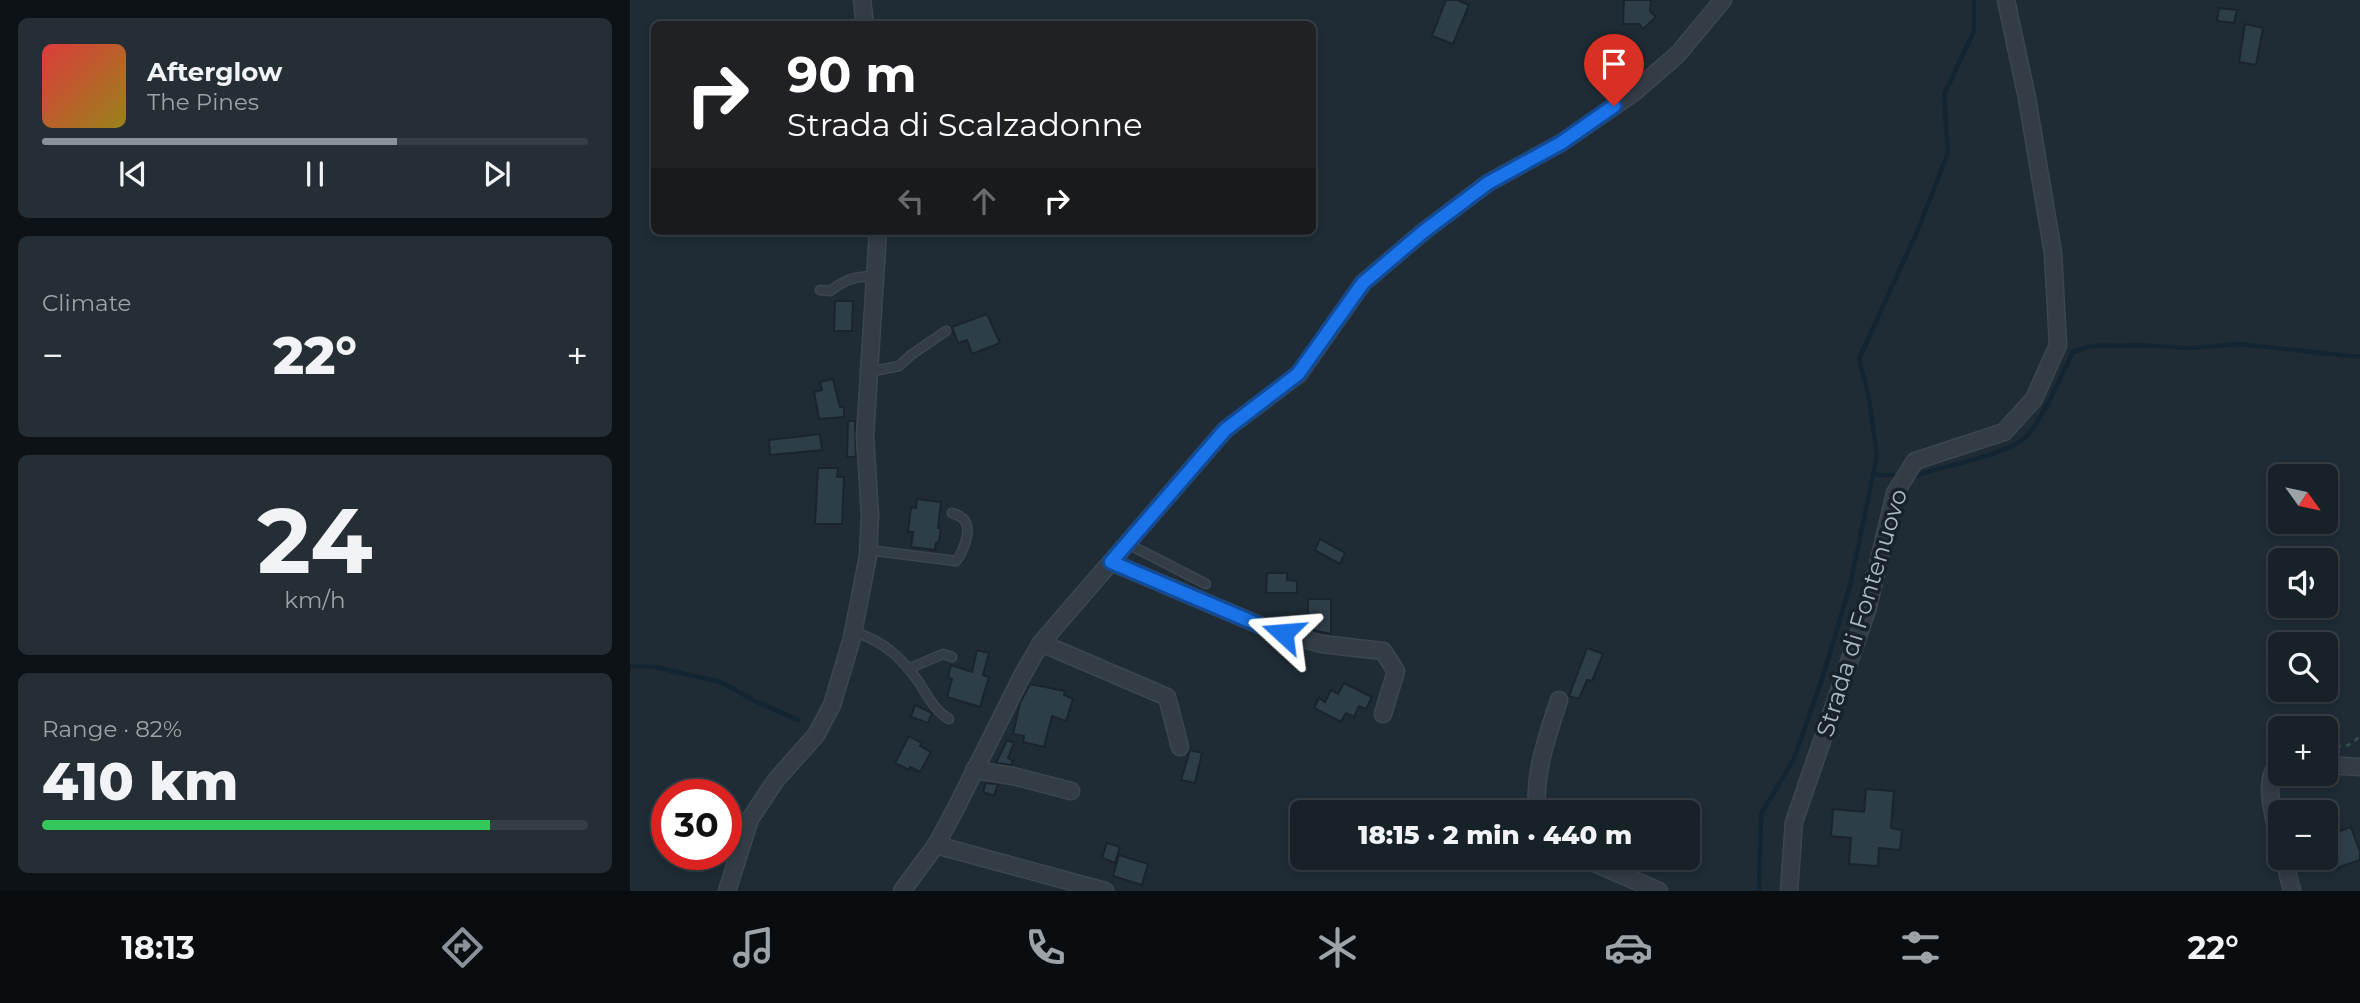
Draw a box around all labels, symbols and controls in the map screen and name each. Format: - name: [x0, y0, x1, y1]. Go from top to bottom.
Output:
- pin: [1584, 34, 1644, 106]
- text: 90 m: [787, 45, 917, 104]
- icon: arrive: [1595, 45, 1633, 83]
- icon: right: [672, 49, 763, 140]
- text: Afterglow: [147, 56, 282, 88]
- text: The Pines: [147, 88, 259, 116]
- text: Strada di Scalzadonne: [787, 105, 1143, 144]
- icon: previous: [114, 155, 152, 193]
- icon: pause: [296, 155, 334, 193]
- icon: next: [478, 155, 516, 193]
- icon: left: [892, 182, 930, 220]
- icon: ahead: [965, 182, 1003, 220]
- icon: right: [1038, 182, 1076, 220]
- text: Climate: [42, 289, 131, 317]
- text: 22°: [273, 324, 357, 387]
- text: −: [42, 332, 64, 379]
- text: +: [566, 332, 588, 379]
- north arrow: [2268, 464, 2338, 534]
- map controls: [2268, 464, 2338, 870]
- text: 24: [257, 485, 373, 596]
- street label: Strada di Fontenuovo: [1810, 485, 1913, 740]
- button: sound: [2268, 548, 2338, 618]
- text: km/h: [284, 586, 346, 614]
- position arrow: [1246, 596, 1320, 670]
- button: search: [2268, 632, 2338, 702]
- text: Range · 82%: [42, 715, 182, 743]
- button: +: [2268, 716, 2338, 786]
- text: 410 km: [42, 750, 238, 813]
- speed limit sign: 30: [651, 779, 742, 870]
- button: −: [2268, 800, 2338, 870]
- text: 18:15 · 2 min · 440 m: [1358, 819, 1632, 851]
- icon: directions: [438, 923, 487, 972]
- icon: music: [729, 923, 778, 972]
- icon: phone: [1021, 923, 1070, 972]
- icon: climate: [1313, 923, 1362, 972]
- icon: car: [1604, 923, 1653, 972]
- icon: filters: [1896, 923, 1945, 972]
- text: 18:13: [121, 928, 195, 967]
- text: 22°: [2187, 928, 2239, 967]

